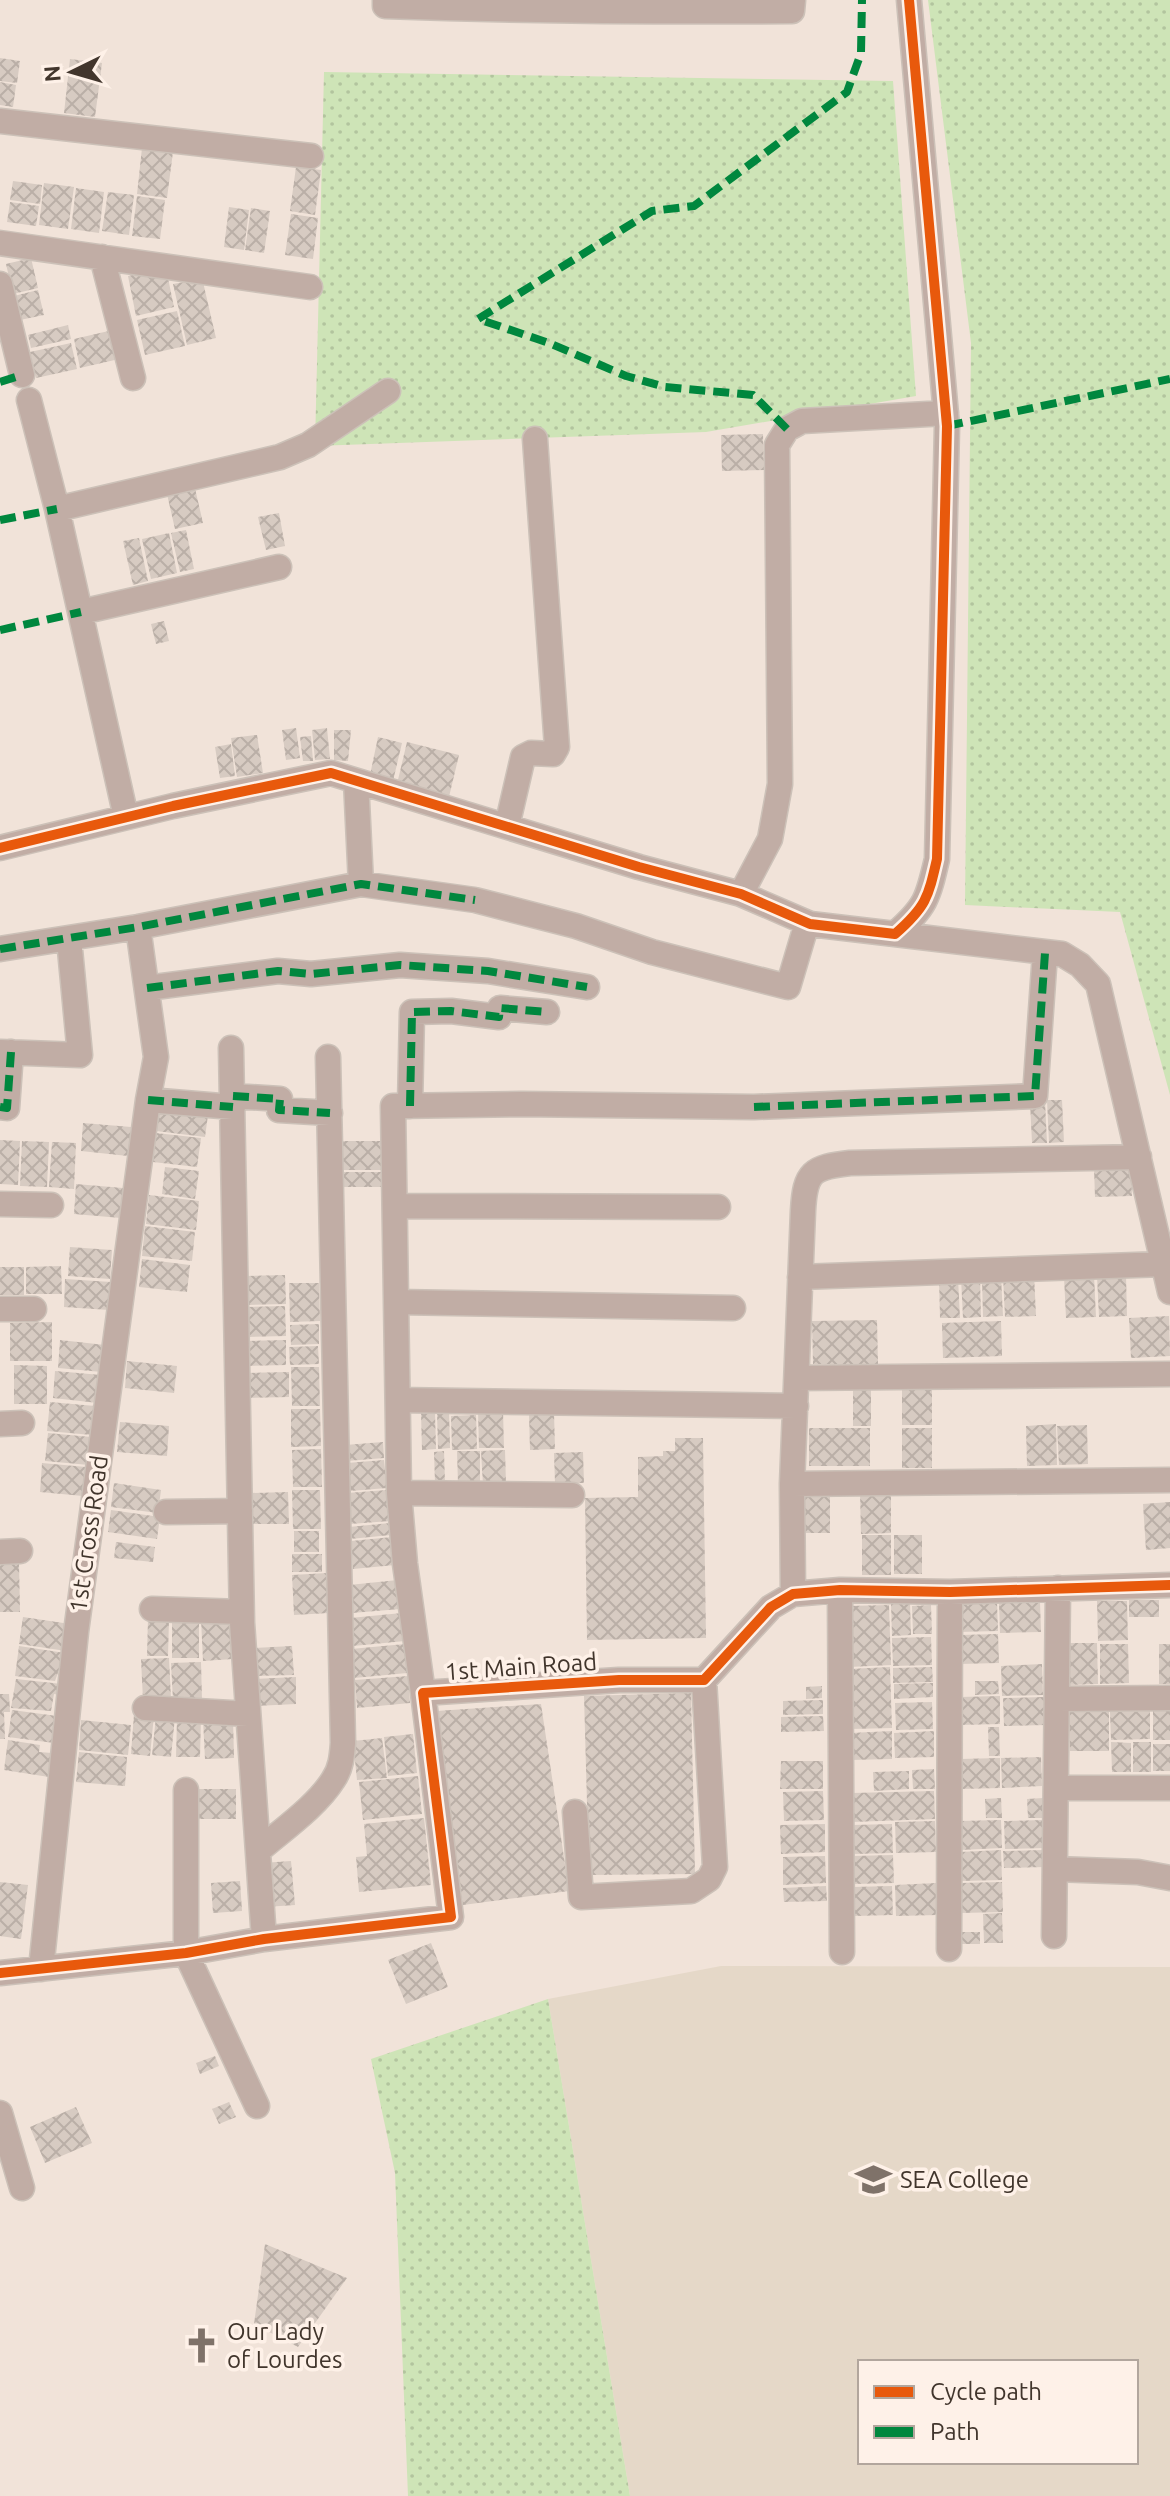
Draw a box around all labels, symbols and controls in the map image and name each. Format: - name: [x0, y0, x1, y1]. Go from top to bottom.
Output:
- north arrow: [32, 32, 112, 112]
- text: N: [38, 65, 65, 83]
- street label: 1st Cross Road: [64, 1454, 113, 1614]
- street label: 1st Main Road: [444, 1648, 598, 1685]
- school or university icon: SEA College: [855, 2161, 893, 2199]
- place label: SEA College: [900, 2166, 1029, 2193]
- place label: Our Lady of Lourdes: [227, 2318, 342, 2373]
- church icon: Our Lady of Lourdes: [182, 2327, 220, 2365]
- legend: [858, 2360, 1138, 2464]
- text: Cycle path: [930, 2378, 1042, 2405]
- text: Path: [930, 2418, 980, 2445]

